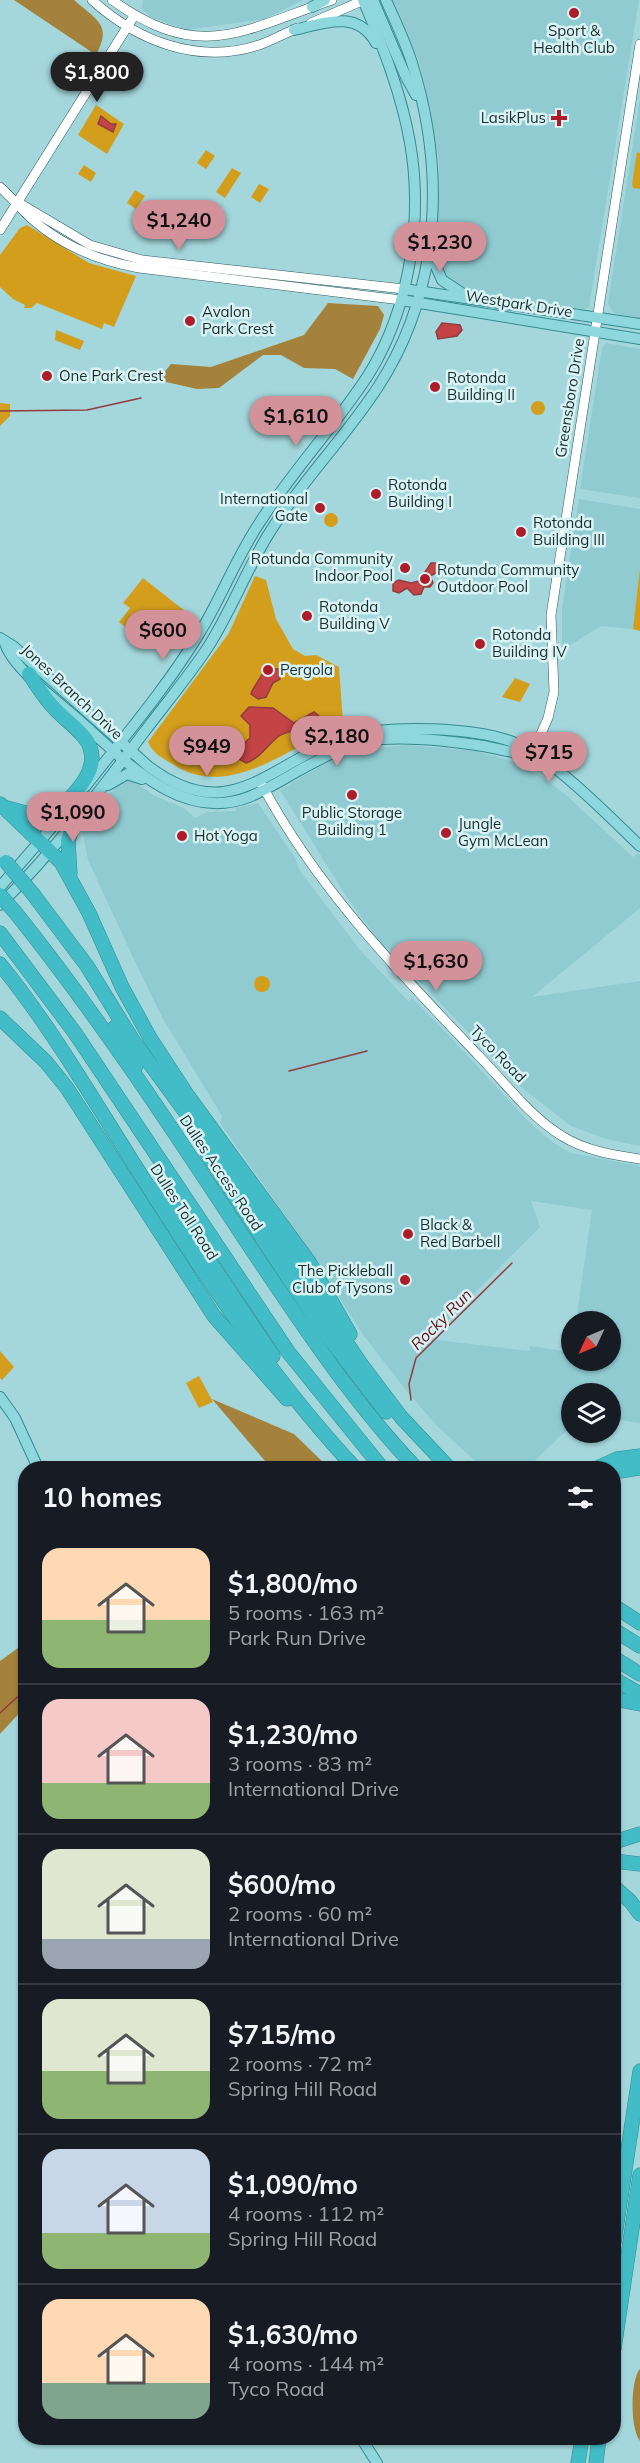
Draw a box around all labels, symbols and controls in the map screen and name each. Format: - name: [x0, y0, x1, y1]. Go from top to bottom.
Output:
- marker: Sport & Health Club: [567, 6, 581, 20]
- place label: Sport & Health Club: [533, 21, 615, 57]
- pin: $1,800: [48, 52, 146, 103]
- text: $1,800: [65, 59, 129, 84]
- place label: LasikPlus: [481, 108, 546, 127]
- marker: LasikPlus: [550, 109, 568, 127]
- pin: $1,240: [130, 200, 228, 251]
- text: $1,240: [147, 207, 211, 232]
- pin: $1,230: [391, 222, 489, 273]
- text: $1,230: [408, 229, 472, 254]
- street label: Westpark Drive: [464, 286, 574, 321]
- place label: Avalon Park Crest: [202, 302, 274, 338]
- marker: Avalon Park Crest: [183, 314, 197, 328]
- street label: Greensboro Drive: [551, 337, 588, 459]
- place label: One Park Crest: [59, 366, 163, 385]
- place label: Rotonda Building II: [447, 368, 515, 404]
- marker: One Park Crest: [40, 369, 54, 383]
- marker: Rotonda Building II: [428, 380, 442, 394]
- pin: $1,610: [247, 396, 345, 447]
- text: $1,610: [264, 403, 328, 428]
- place label: Rotonda Building I: [388, 475, 452, 511]
- marker: Rotonda Building I: [369, 487, 383, 501]
- place label: International Gate: [220, 489, 308, 525]
- marker: International Gate: [313, 501, 327, 515]
- place label: Rotonda Building III: [533, 513, 605, 549]
- marker: Rotonda Building III: [514, 525, 528, 539]
- place label: Rotunda Community Indoor Pool: [251, 549, 393, 585]
- place label: Rotunda Community Outdoor Pool: [437, 560, 579, 596]
- marker: Rotunda Community Indoor Pool: [398, 561, 412, 575]
- marker: Rotunda Community Outdoor Pool: [418, 572, 432, 586]
- place label: Rotonda Building V: [319, 597, 390, 633]
- marker: Rotonda Building V: [300, 609, 314, 623]
- pin: $600: [127, 610, 199, 661]
- text: $600: [139, 617, 187, 642]
- place label: Rotonda Building IV: [492, 625, 567, 661]
- marker: Rotonda Building IV: [473, 637, 487, 651]
- street label: Jones Branch Drive: [18, 640, 127, 743]
- place label: Pergola: [280, 660, 333, 679]
- marker: Pergola: [261, 663, 275, 677]
- pin: $2,180: [288, 716, 386, 767]
- text: $2,180: [305, 723, 369, 748]
- pin: $949: [171, 726, 243, 777]
- pin: $715: [513, 732, 585, 783]
- text: $949: [183, 733, 231, 758]
- text: $715: [525, 739, 573, 764]
- marker: Public Storage Building 1: [345, 788, 359, 802]
- pin: $1,090: [24, 792, 122, 843]
- text: $1,090: [41, 799, 105, 824]
- place label: Public Storage Building 1: [302, 803, 402, 839]
- place label: Jungle Gym McLean: [458, 814, 548, 850]
- place label: Hot Yoga: [194, 826, 258, 845]
- marker: Jungle Gym McLean: [439, 826, 453, 840]
- marker: Hot Yoga: [175, 829, 189, 843]
- pin: $1,630: [387, 941, 485, 992]
- text: $1,630: [404, 948, 468, 973]
- street label: Tyco Road: [466, 1021, 530, 1086]
- street label: Dulles Access Road: [176, 1111, 267, 1234]
- street label: Dulles Toll Road: [146, 1160, 223, 1263]
- place label: Black & Red Barbell: [420, 1215, 500, 1251]
- marker: Black & Red Barbell: [401, 1227, 415, 1241]
- place label: The Pickleball Club of Tysons: [292, 1261, 393, 1297]
- marker: The Pickleball Club of Tysons: [398, 1273, 412, 1287]
- water label: Rocky Run: [406, 1284, 476, 1354]
- north arrow: [561, 1311, 621, 1371]
- map controls: [561, 1311, 621, 1443]
- button: layers: [561, 1383, 621, 1443]
- text: 10 homes: [42, 1481, 162, 1514]
- icon: filters: [564, 1481, 597, 1514]
- text: $1,800/mo: [228, 1567, 358, 1600]
- icon: home: [90, 1572, 162, 1644]
- text: 5 rooms · 163 m²: [228, 1600, 384, 1625]
- text: Park Run Drive: [228, 1625, 366, 1650]
- text: $1,230/mo: [228, 1718, 358, 1751]
- icon: home: [90, 1723, 162, 1795]
- text: 3 rooms · 83 m²: [228, 1751, 372, 1776]
- text: International Drive: [228, 1776, 399, 1801]
- text: $600/mo: [228, 1868, 336, 1901]
- icon: home: [90, 1873, 162, 1945]
- text: 2 rooms · 60 m²: [228, 1901, 372, 1926]
- text: International Drive: [228, 1926, 399, 1951]
- text: $715/mo: [228, 2018, 336, 2051]
- icon: home: [90, 2023, 162, 2095]
- text: 2 rooms · 72 m²: [228, 2051, 372, 2076]
- text: Spring Hill Road: [228, 2076, 377, 2101]
- text: $1,090/mo: [228, 2168, 358, 2201]
- icon: home: [90, 2173, 162, 2245]
- text: 4 rooms · 112 m²: [228, 2201, 384, 2226]
- text: Spring Hill Road: [228, 2226, 377, 2251]
- text: $1,630/mo: [228, 2318, 358, 2351]
- icon: home: [90, 2323, 162, 2395]
- text: 4 rooms · 144 m²: [228, 2351, 384, 2376]
- text: Tyco Road: [228, 2376, 325, 2401]

